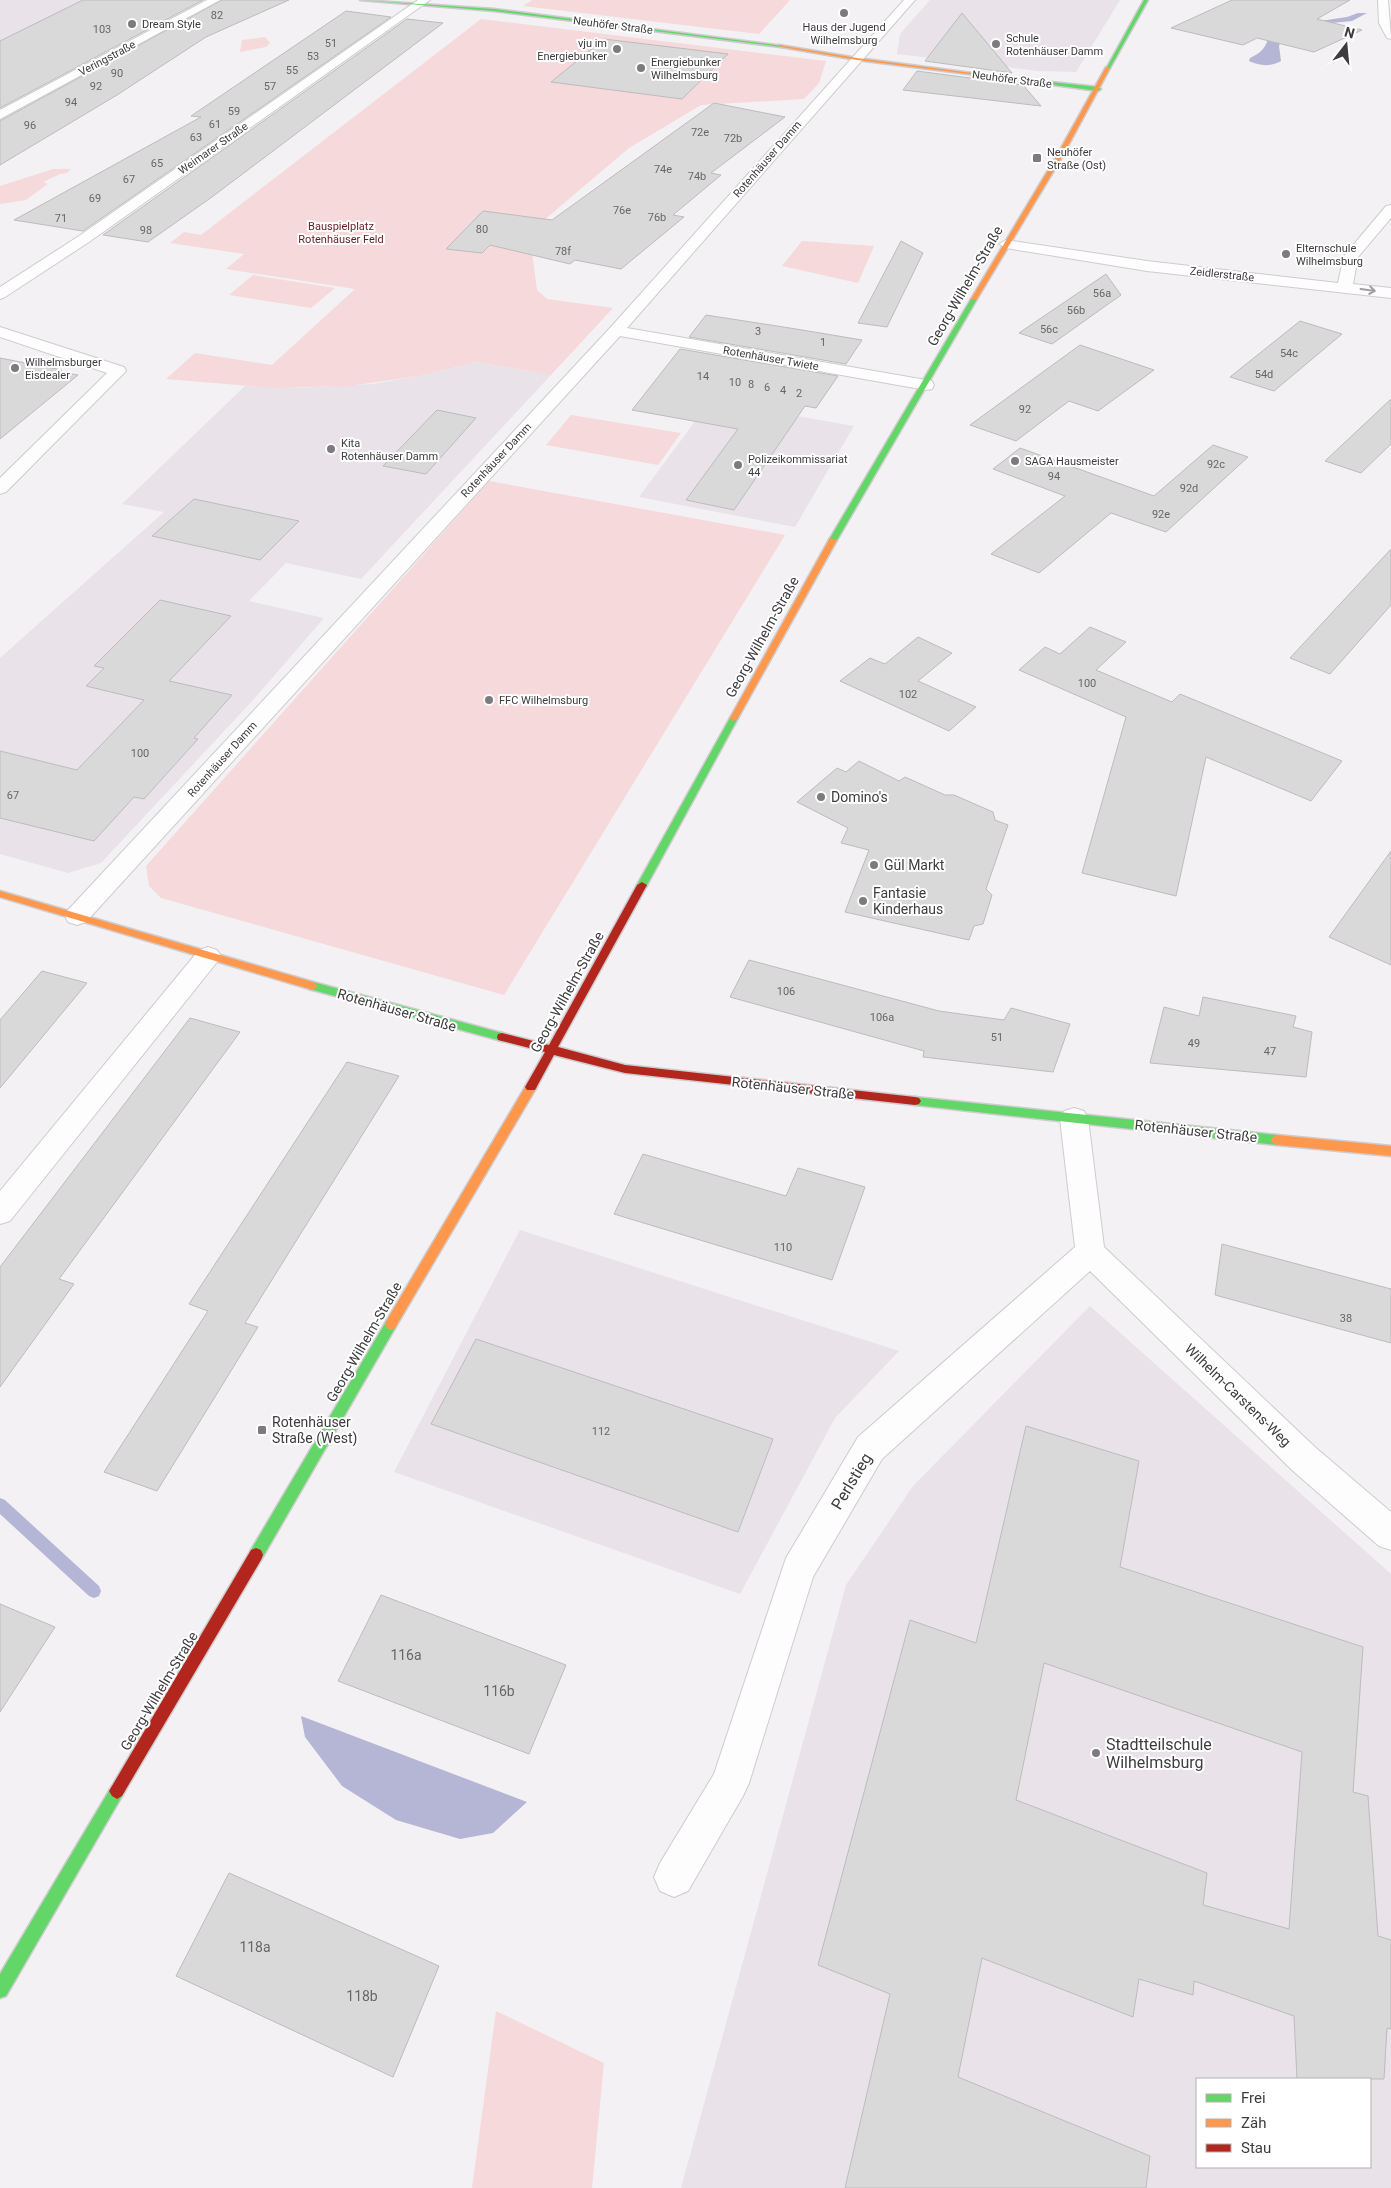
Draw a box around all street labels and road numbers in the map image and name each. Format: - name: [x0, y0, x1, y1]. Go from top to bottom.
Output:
- street label: Neuhöfer Straße: [572, 14, 654, 37]
- street label: Veringstraße: [77, 38, 138, 79]
- street label: Neuhöfer Straße: [971, 68, 1053, 91]
- street label: Rotenhäuser Damm: [731, 118, 804, 200]
- street label: Weimarer Straße: [176, 120, 251, 177]
- street label: Georg-Wilhelm-Straße: [924, 223, 1006, 349]
- street label: Zeidlerstraße: [1189, 265, 1255, 284]
- street label: Rotenhäuser Twiete: [722, 344, 820, 373]
- street label: Rotenhäuser Damm: [458, 420, 534, 500]
- street label: Georg-Wilhelm-Straße: [722, 574, 802, 700]
- street label: Rotenhäuser Damm: [185, 719, 260, 800]
- street label: Georg-Wilhelm-Straße: [527, 929, 607, 1055]
- street label: Rotenhäuser Straße: [336, 985, 458, 1035]
- street label: Rotenhäuser Straße: [731, 1074, 855, 1102]
- street label: Rotenhäuser Straße: [1134, 1117, 1258, 1145]
- street label: Georg-Wilhelm-Straße: [323, 1279, 405, 1405]
- street label: Wilhelm-Carstens-Weg: [1182, 1340, 1294, 1450]
- street label: Perlstieg: [827, 1450, 876, 1513]
- street label: Georg-Wilhelm-Straße: [117, 1629, 201, 1753]

